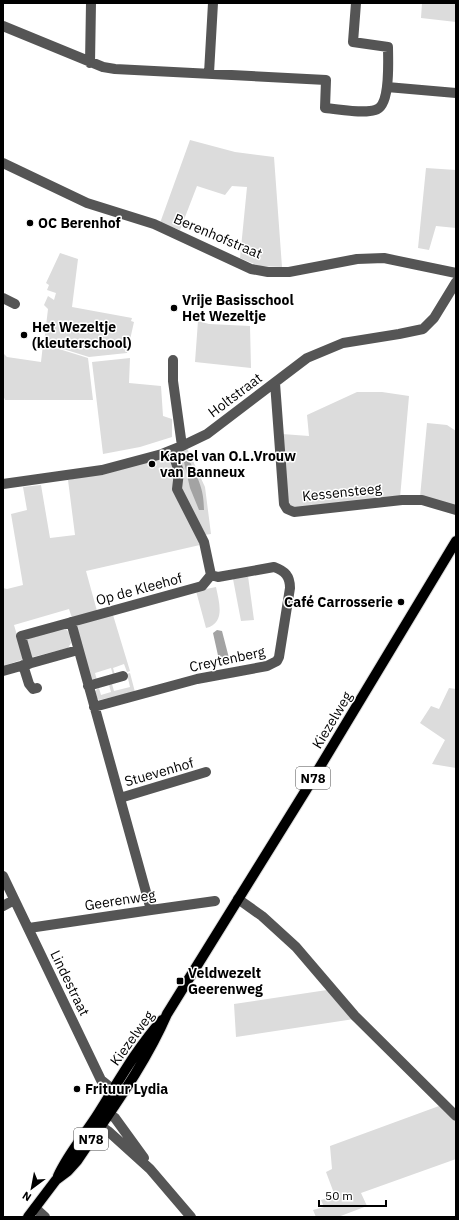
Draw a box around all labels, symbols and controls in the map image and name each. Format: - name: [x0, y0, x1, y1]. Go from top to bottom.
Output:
- street label: Berenhofstraat: [171, 209, 265, 263]
- place label: OC Berenhof: [38, 214, 121, 232]
- marker: OC Berenhof: [25, 218, 35, 228]
- place label: Vrije Basisschool Het Wezeltje: [182, 291, 294, 325]
- marker: Vrije Basisschool Het Wezeltje: [169, 303, 179, 313]
- place label: Het Wezeltje (kleuterschool): [32, 318, 132, 352]
- marker: Het Wezeltje (kleuterschool): [19, 330, 29, 340]
- street label: Holtstraat: [204, 369, 266, 421]
- place label: Kapel van O.L.Vrouw van Banneux: [160, 447, 296, 481]
- marker: Kapel van O.L.Vrouw van Banneux: [147, 459, 157, 469]
- street label: Kessensteeg: [301, 479, 383, 505]
- street label: Op de Kleehof: [94, 569, 185, 609]
- place label: Café Carrosserie: [284, 593, 393, 611]
- marker: Café Carrosserie: [396, 597, 406, 607]
- street label: Creytenberg: [188, 642, 267, 676]
- street label: Kiezelweg: [308, 688, 356, 752]
- street label: Stuevenhof: [122, 753, 196, 790]
- road number: N78: [296, 767, 330, 789]
- street label: Geerenweg: [83, 885, 157, 914]
- street label: Lindestraat: [46, 947, 94, 1019]
- place label: Veldwezelt Geerenweg: [188, 964, 263, 998]
- marker: Veldwezelt Geerenweg: [175, 976, 185, 986]
- street label: Kiezelweg: [106, 1007, 158, 1069]
- place label: Frituur Lydia: [85, 1080, 168, 1098]
- marker: Frituur Lydia: [72, 1084, 82, 1094]
- road number: N78: [74, 1128, 108, 1150]
- north arrow: [12, 1168, 52, 1208]
- scale bar: [319, 1182, 386, 1208]
- text: N: [20, 1188, 34, 1205]
- text: 50 m: [325, 1188, 353, 1203]

